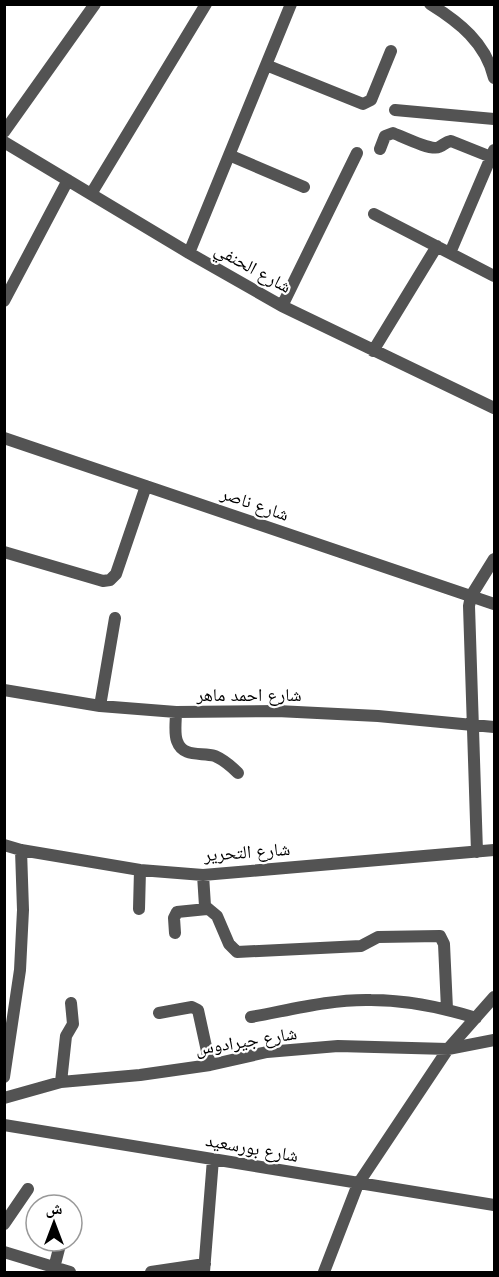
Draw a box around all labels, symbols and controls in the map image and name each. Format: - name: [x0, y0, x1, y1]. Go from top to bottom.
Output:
- street label: شارع الحنفي: [209, 238, 295, 301]
- street label: شارع ناصر: [217, 482, 292, 526]
- street label: شارع احمد ماهر: [195, 684, 302, 706]
- street label: شارع التحرير: [202, 838, 291, 866]
- street label: شارع جيرادوس: [193, 1022, 299, 1060]
- street label: شارع بورسعيد: [204, 1129, 300, 1167]
- north arrow: [24, 1193, 84, 1253]
- text: ش: [46, 1198, 63, 1218]

